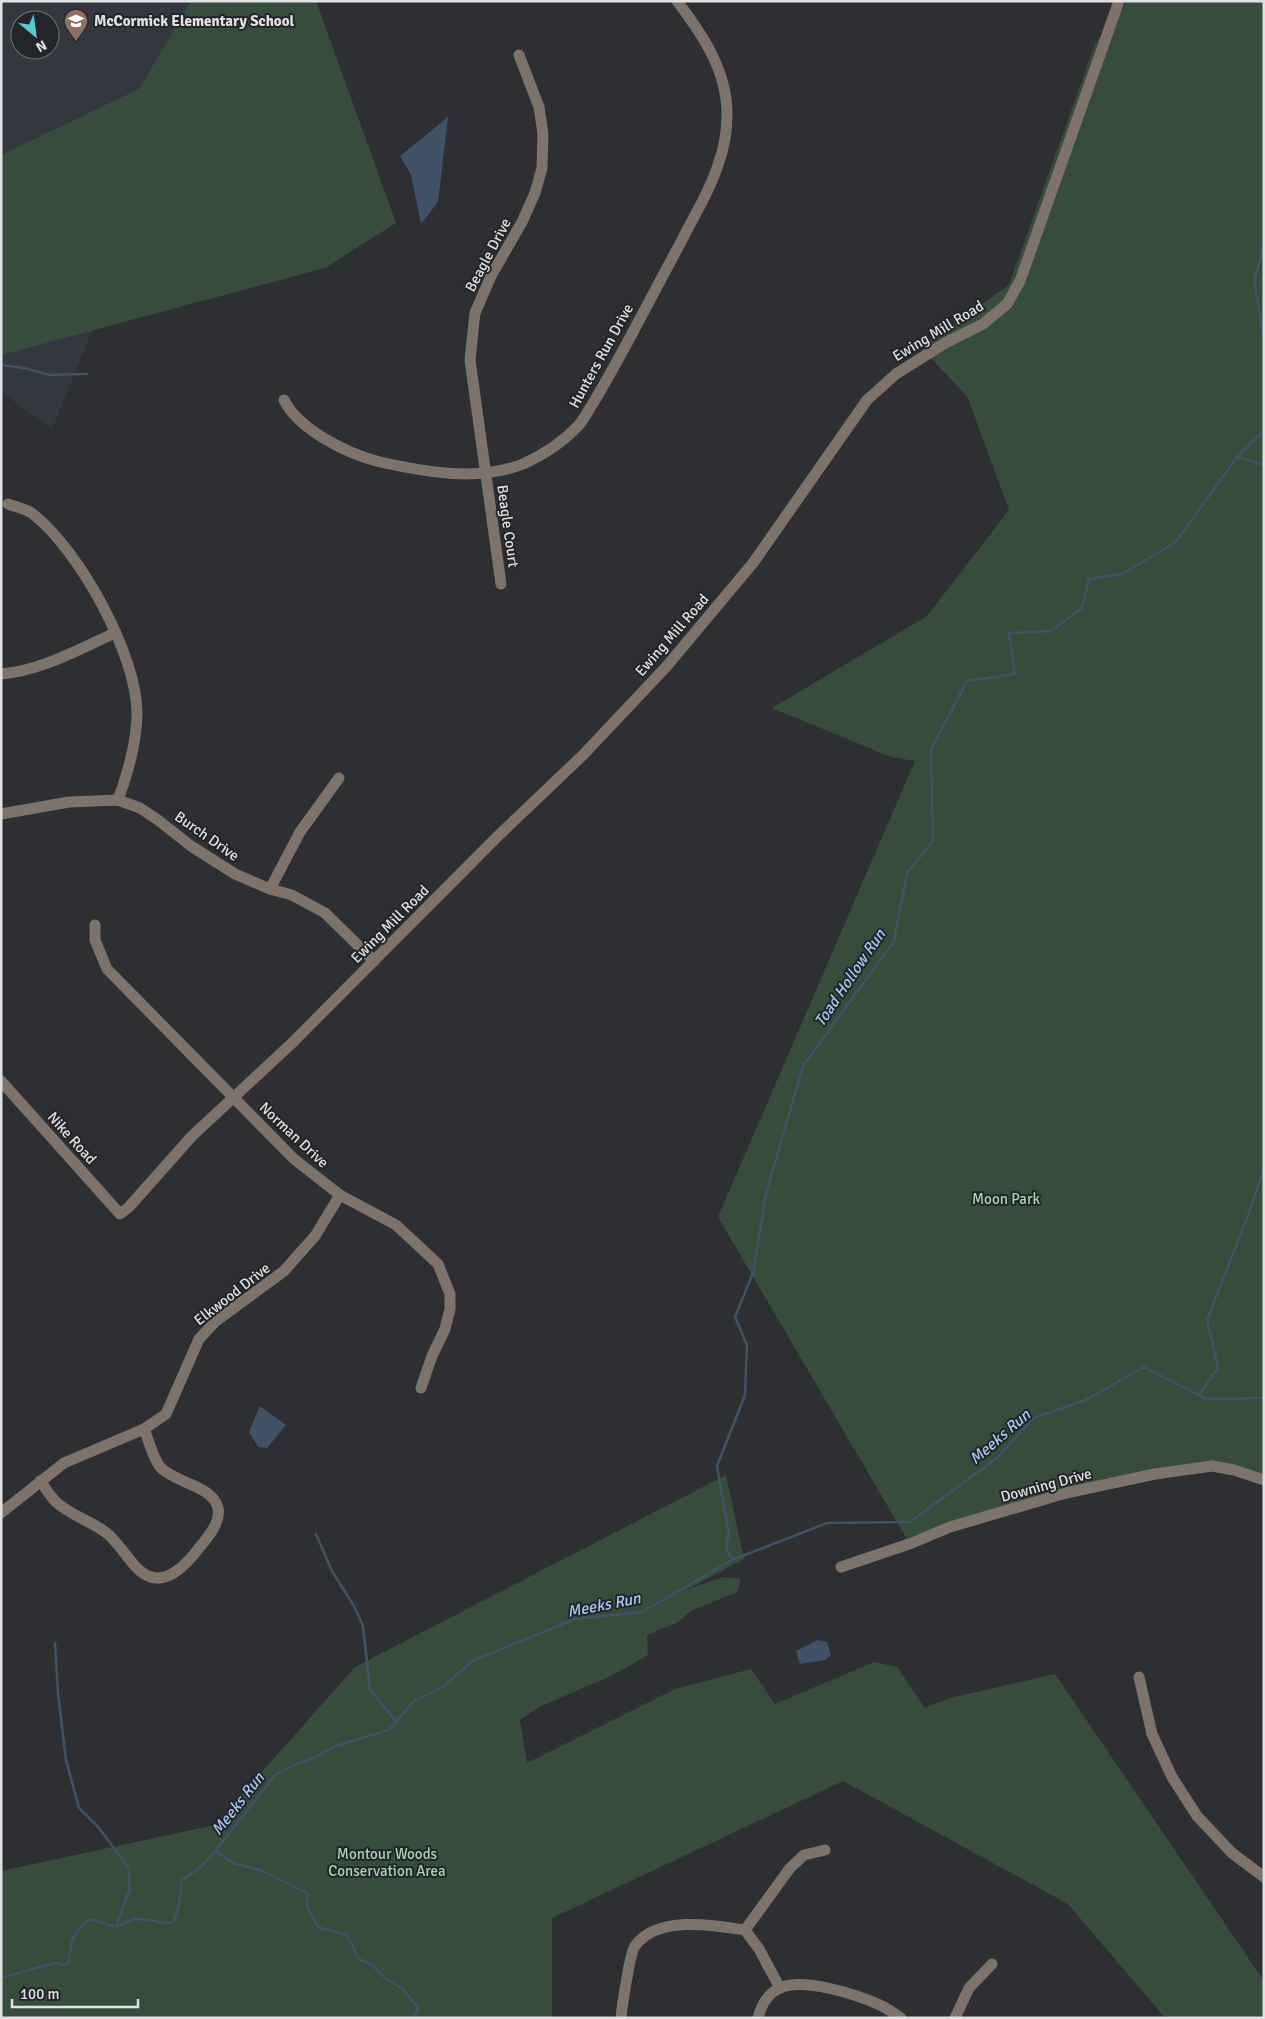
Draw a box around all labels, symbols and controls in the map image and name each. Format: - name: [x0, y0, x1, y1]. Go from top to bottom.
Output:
- school or university icon: McCormick Elementary School: [63, 8, 89, 42]
- north arrow: [10, 10, 60, 60]
- place label: McCormick Elementary School: [94, 12, 294, 30]
- text: N: [33, 36, 49, 56]
- street label: Beagle Drive: [461, 215, 515, 295]
- street label: Ewing Mill Road: [889, 297, 987, 365]
- street label: Hunters Run Drive: [565, 301, 637, 411]
- street label: Beagle Court: [493, 484, 523, 568]
- street label: Ewing Mill Road: [631, 590, 713, 680]
- street label: Burch Drive: [171, 807, 243, 865]
- street label: Ewing Mill Road: [347, 881, 433, 967]
- water label: Toad Hollow Run: [810, 924, 891, 1030]
- street label: Norman Drive: [256, 1098, 332, 1172]
- street label: Nike Road: [44, 1108, 100, 1168]
- park label: Moon Park: [972, 1190, 1040, 1208]
- street label: Elkwood Drive: [190, 1259, 274, 1329]
- water label: Meeks Run: [965, 1404, 1036, 1469]
- street label: Downing Drive: [999, 1464, 1093, 1506]
- water label: Meeks Run: [566, 1588, 644, 1622]
- water label: Meeks Run: [207, 1768, 270, 1839]
- park label: Montour Woods Conservation Area: [328, 1845, 446, 1880]
- scale bar: [12, 1976, 139, 2008]
- text: 100 m: [20, 1985, 60, 2003]

